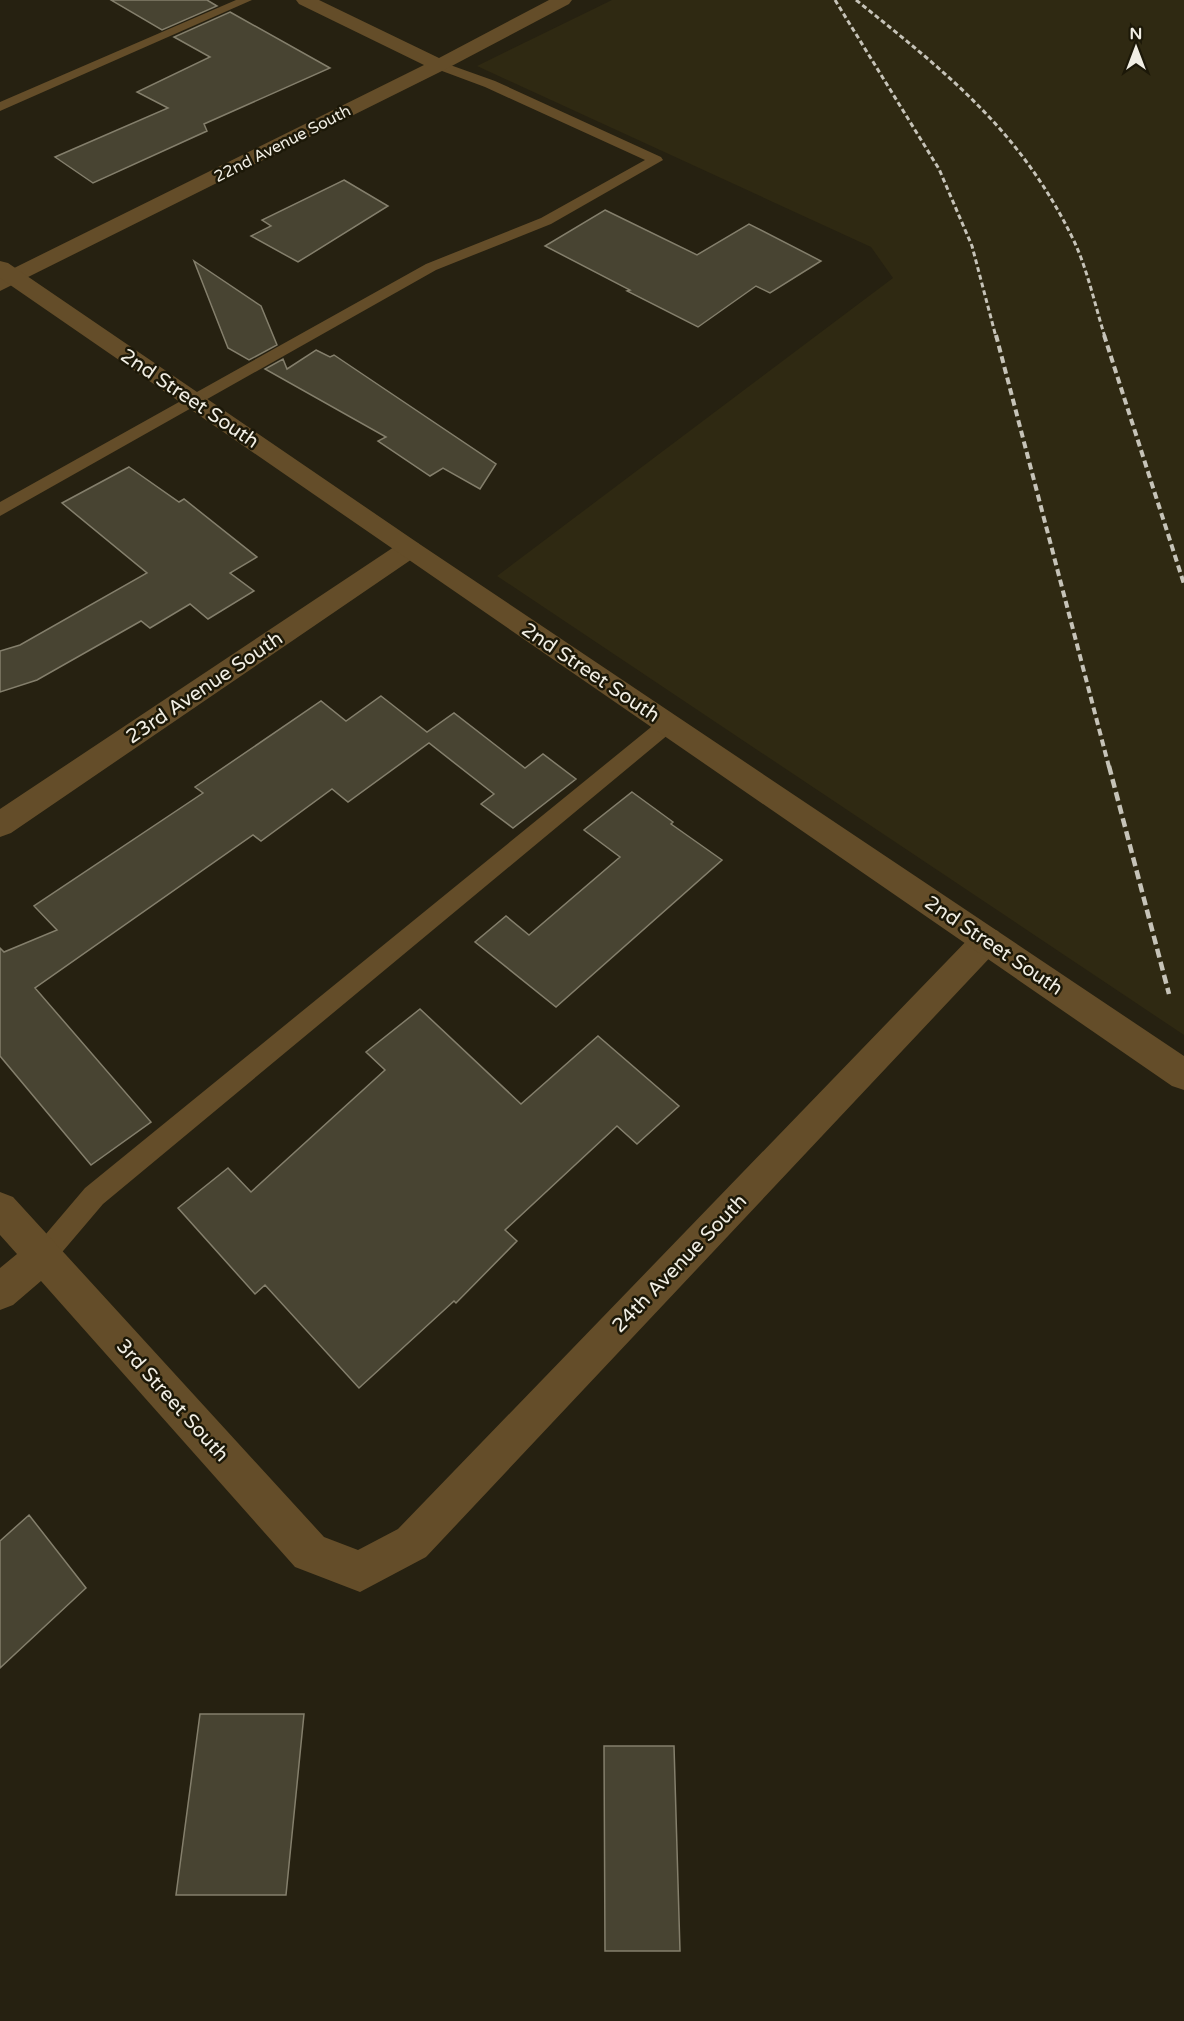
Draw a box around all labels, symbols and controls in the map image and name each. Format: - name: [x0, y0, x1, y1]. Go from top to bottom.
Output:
- north arrow: [1106, 18, 1166, 78]
- text: N: [1130, 24, 1142, 44]
- street label: 22nd Avenue South: [211, 101, 354, 187]
- street label: 2nd Street South: [116, 344, 263, 454]
- street label: 2nd Street South: [517, 618, 664, 728]
- street label: 23rd Avenue South: [122, 627, 287, 749]
- street label: 2nd Street South: [920, 891, 1067, 1001]
- street label: 24th Avenue South: [607, 1189, 752, 1338]
- street label: 3rd Street South: [111, 1334, 234, 1467]

